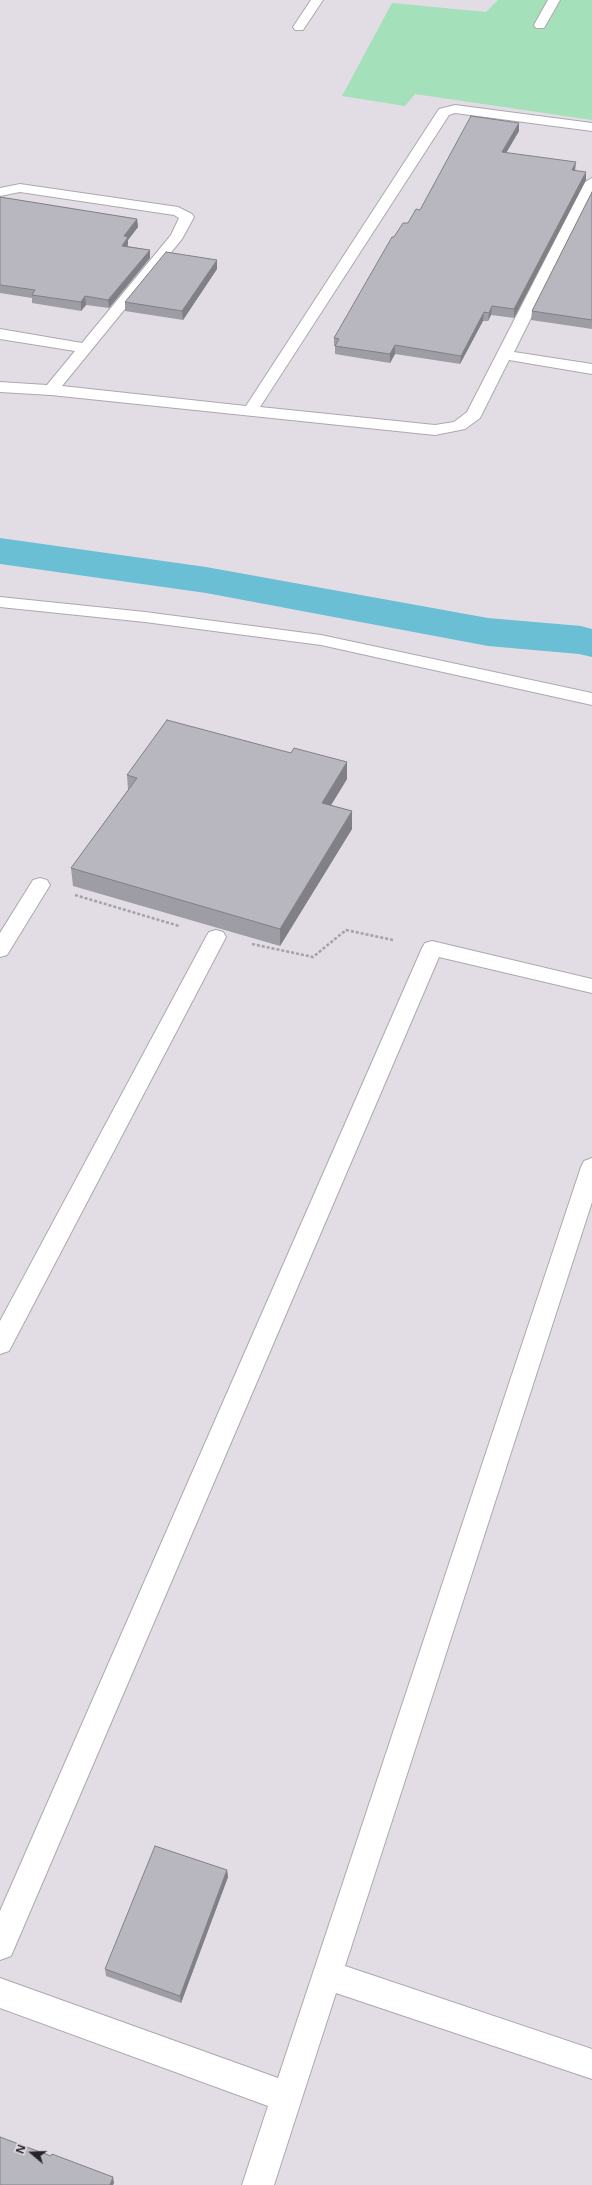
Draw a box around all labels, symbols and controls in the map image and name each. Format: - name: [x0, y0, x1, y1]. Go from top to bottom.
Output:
- north arrow: [12, 2133, 52, 2173]
- text: N: [12, 2142, 29, 2156]

